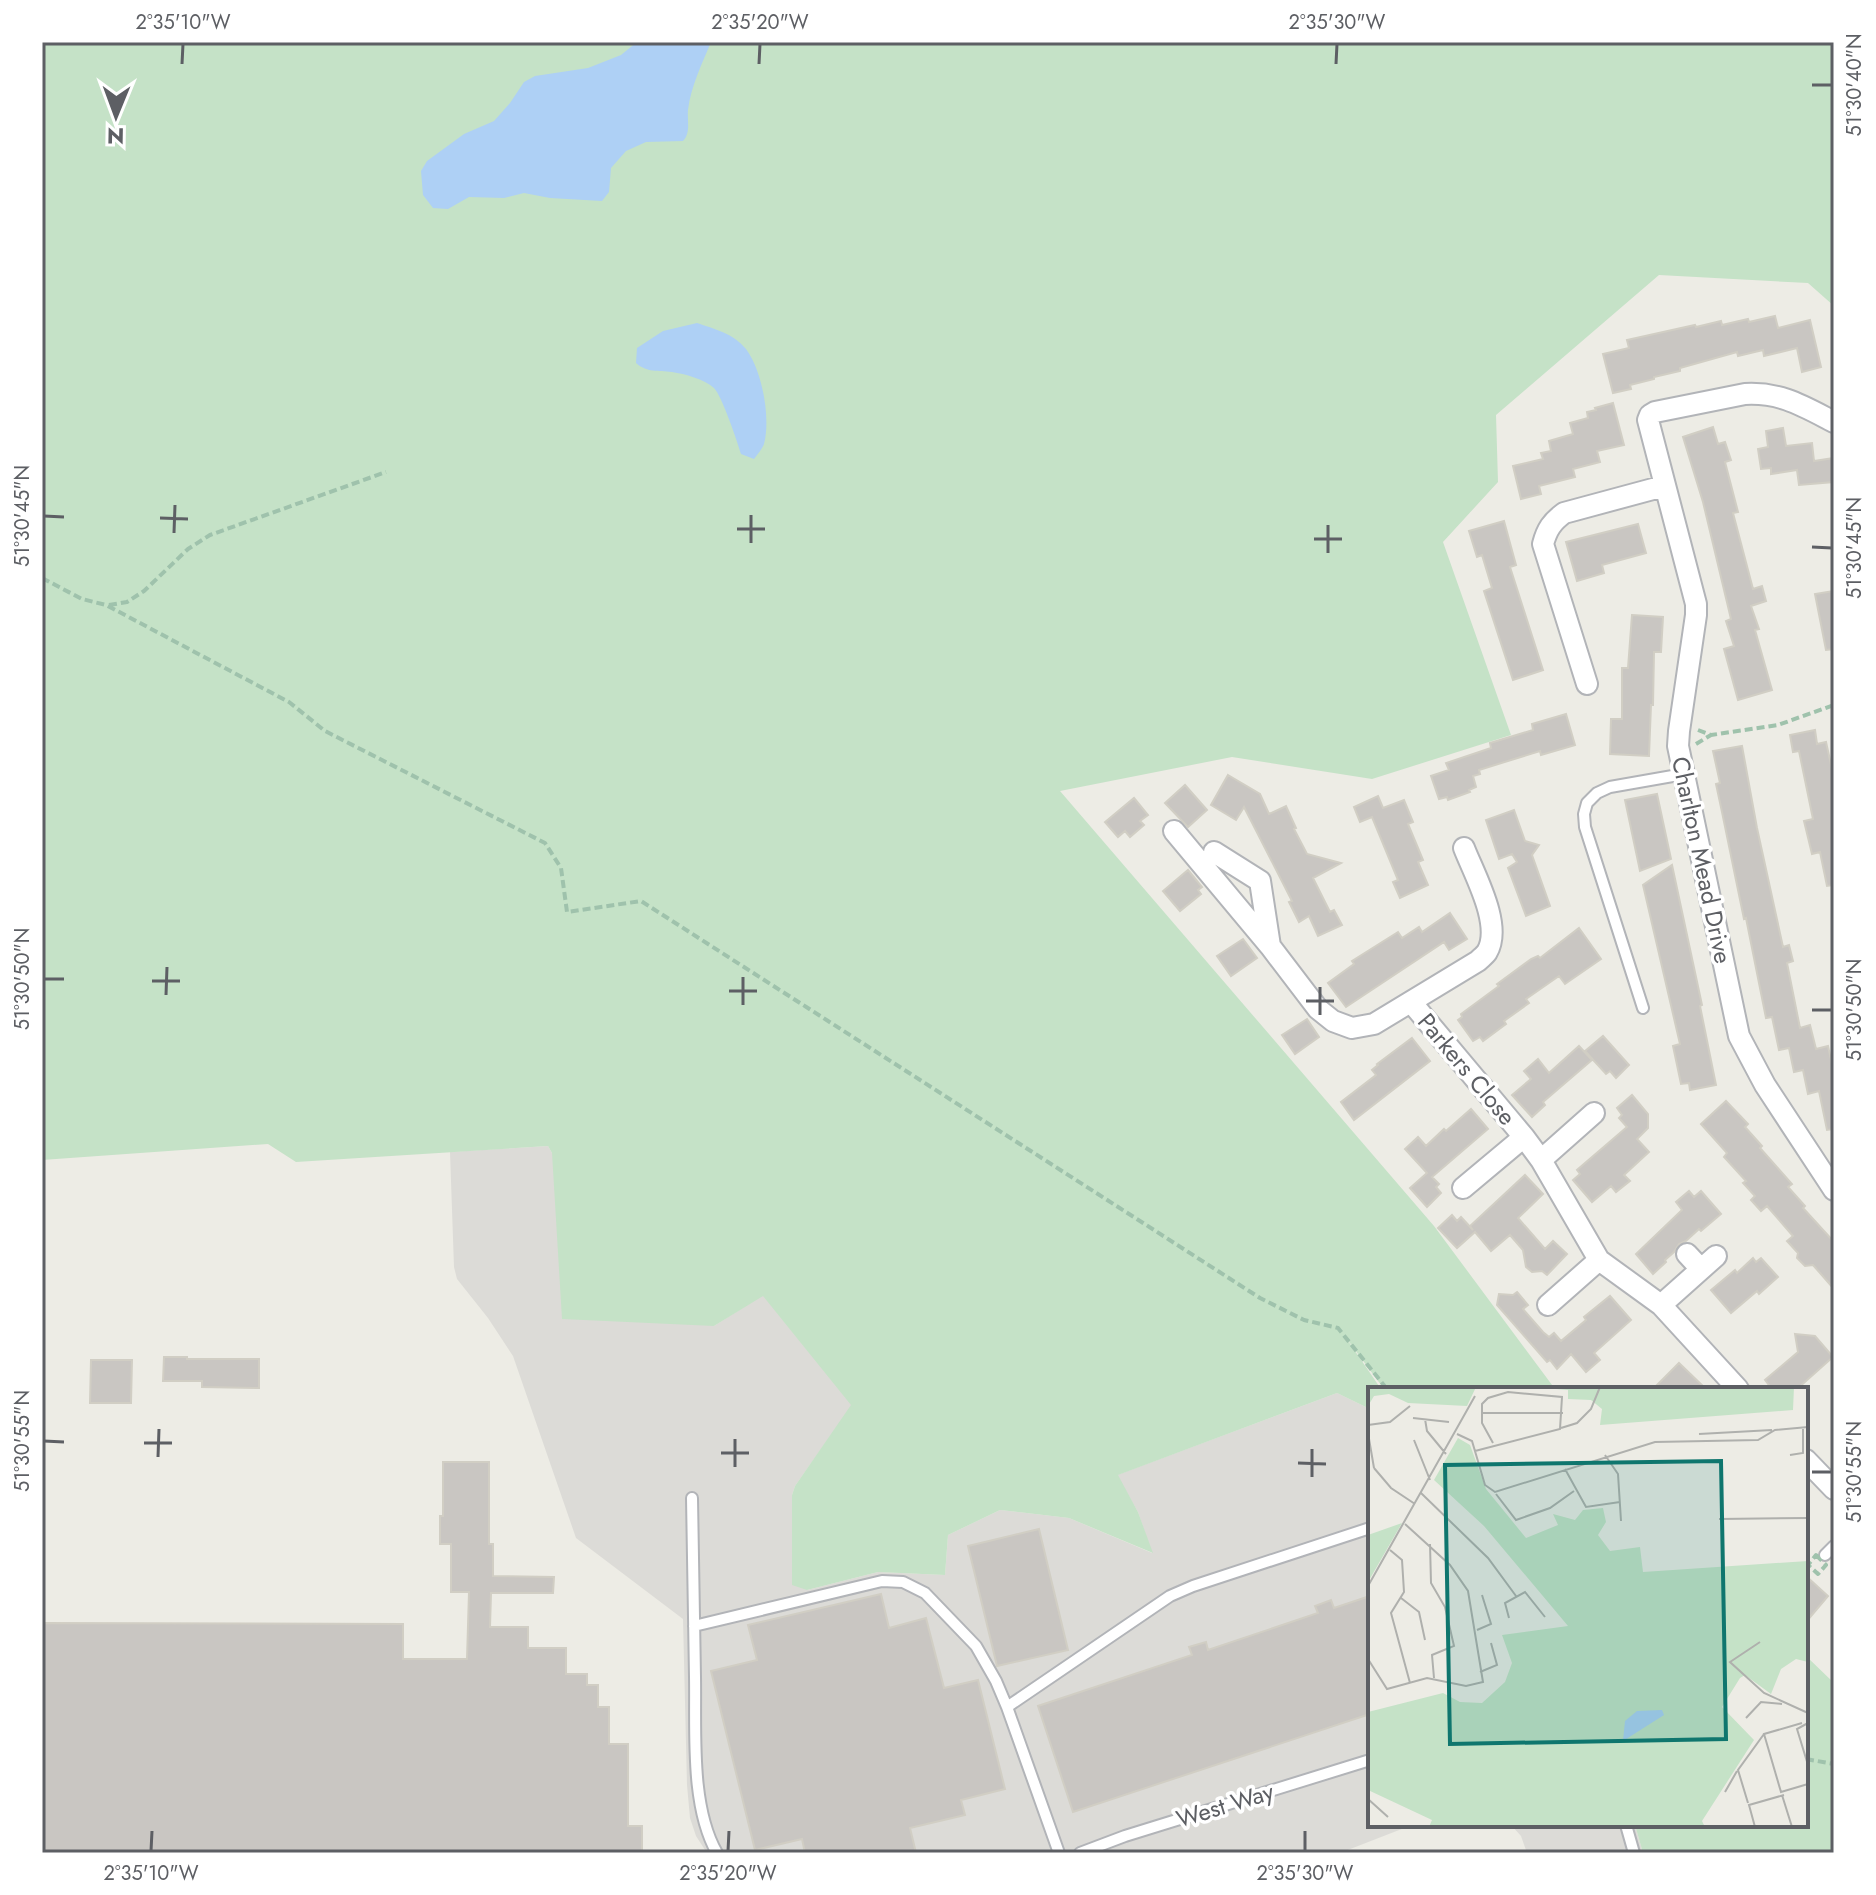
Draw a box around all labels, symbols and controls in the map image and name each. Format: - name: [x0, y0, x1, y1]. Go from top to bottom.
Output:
- text: 2°35'10"W: [136, 8, 231, 37]
- text: 2°35'20"W: [711, 8, 809, 37]
- text: 2°35'30"W: [1289, 8, 1386, 37]
- text: 51°30'40"N: [1840, 34, 1869, 136]
- north arrow: [76, 76, 156, 156]
- text: N: [107, 120, 125, 152]
- text: 51°30'45"N: [8, 465, 37, 567]
- text: 51°30'45"N: [1840, 497, 1869, 599]
- street label: Charlton Mead Drive: [1663, 753, 1741, 967]
- text: 51°30'50"N: [8, 928, 37, 1030]
- text: 51°30'50"N: [1840, 959, 1869, 1061]
- street label: Parkers Close: [1410, 1005, 1524, 1133]
- inset map: [1368, 1387, 1808, 1827]
- text: 51°30'55"N: [8, 1390, 37, 1492]
- text: 51°30'55"N: [1840, 1421, 1869, 1523]
- street label: West Way: [1172, 1773, 1278, 1836]
- text: 2°35'10"W: [104, 1859, 199, 1888]
- text: 2°35'20"W: [679, 1859, 777, 1888]
- text: 2°35'30"W: [1257, 1859, 1354, 1888]

